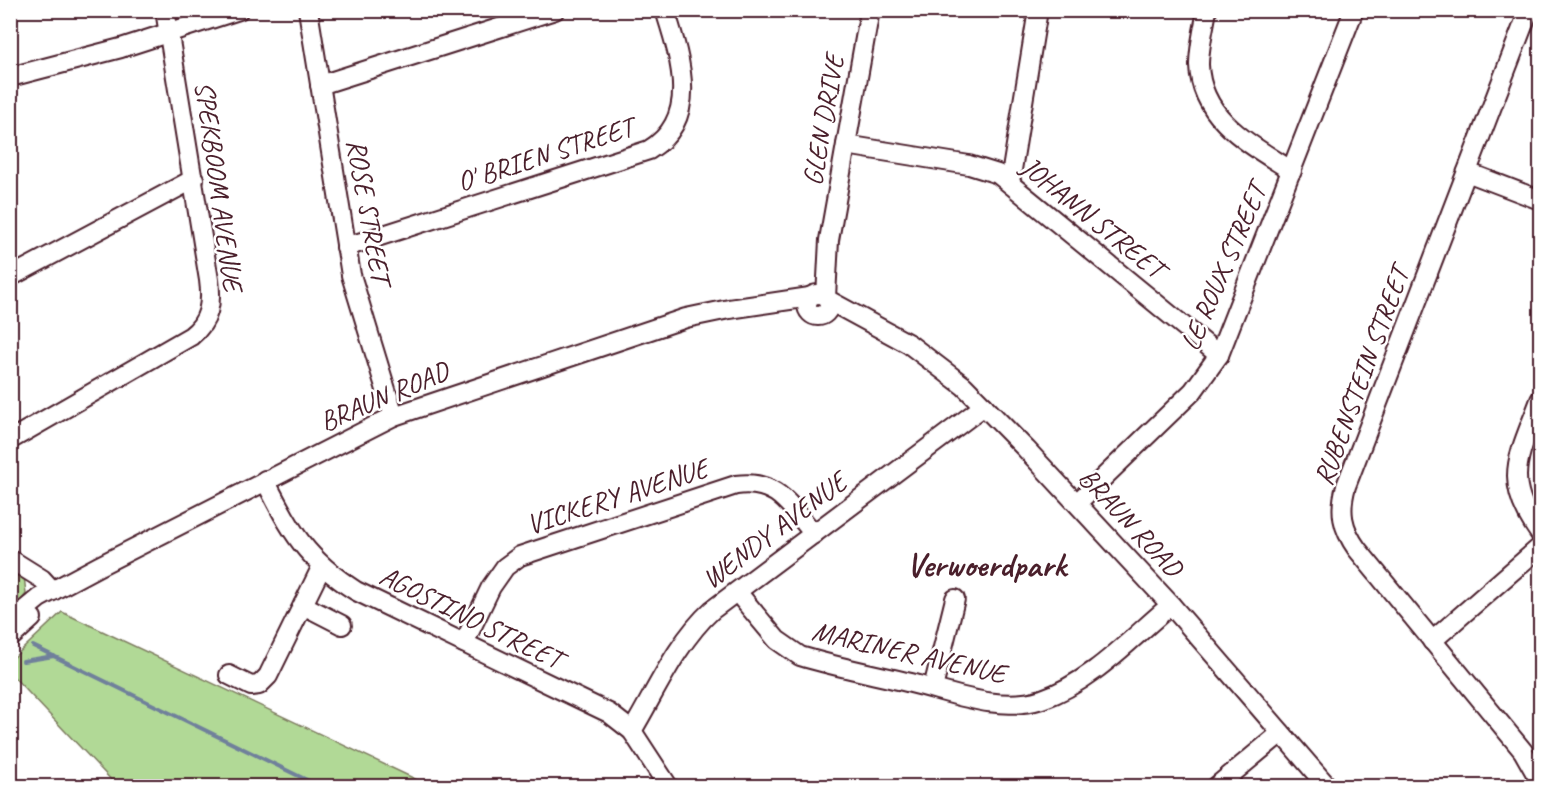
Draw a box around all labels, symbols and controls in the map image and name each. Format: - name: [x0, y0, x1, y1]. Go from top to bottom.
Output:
- street label: GLEN DRIVE: [794, 48, 852, 188]
- street label: SPEKBOOM AVENUE: [187, 79, 251, 296]
- street label: O' BRIEN STREET: [452, 107, 643, 199]
- street label: ROSE STREET: [339, 136, 400, 293]
- street label: JOHANN STREET: [1013, 147, 1177, 290]
- street label: LE ROUX STREET: [1172, 173, 1276, 356]
- street label: RUBENSTEIN STREET: [1305, 256, 1419, 490]
- street label: BRAUN ROAD: [314, 352, 456, 439]
- street label: VICKERY AVENUE: [522, 449, 716, 542]
- street label: BRAUN ROAD: [1071, 460, 1192, 585]
- street label: WENDY AVENUE: [695, 462, 856, 596]
- district label: Verwoerdpark: [906, 543, 1069, 586]
- street label: AGOSTINO STREET: [374, 558, 574, 679]
- street label: MARINER AVENUE: [809, 613, 1012, 692]

